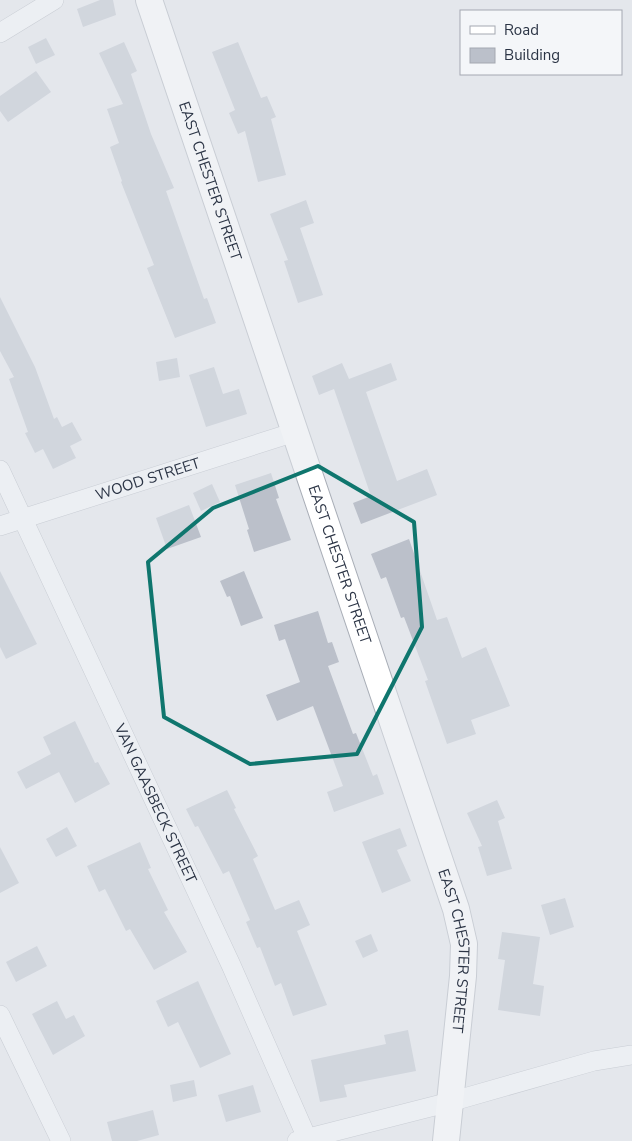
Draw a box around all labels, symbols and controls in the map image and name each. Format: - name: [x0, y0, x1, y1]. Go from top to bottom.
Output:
- legend: [460, 10, 622, 75]
- text: Road: [504, 20, 539, 40]
- text: Building: [504, 45, 560, 65]
- street label: EAST CHESTER STREET: [174, 99, 246, 263]
- street label: WOOD STREET: [93, 453, 203, 505]
- street label: EAST CHESTER STREET: [304, 483, 376, 647]
- street label: VAN GAASBECK STREET: [109, 720, 201, 887]
- street label: EAST CHESTER STREET: [433, 866, 474, 1034]

